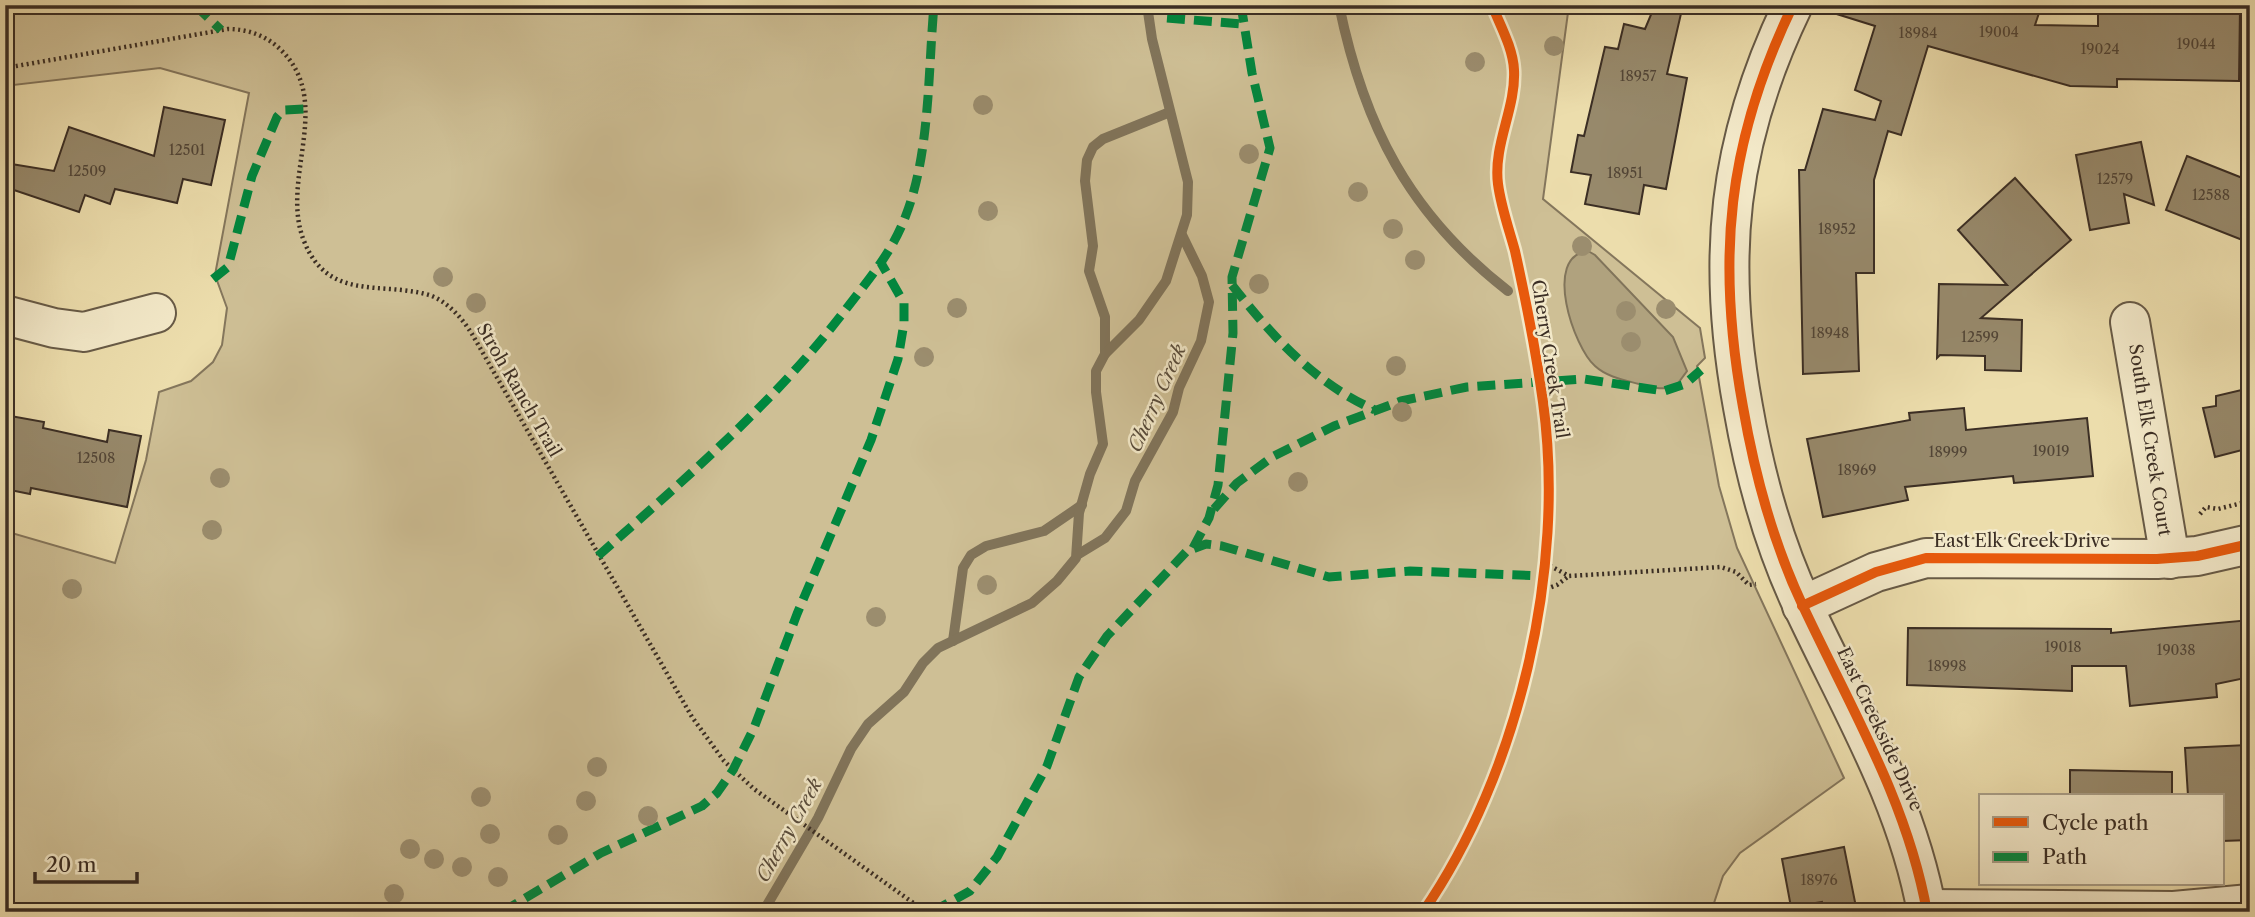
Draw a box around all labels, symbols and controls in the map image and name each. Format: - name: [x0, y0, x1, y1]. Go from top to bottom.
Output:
- house number: 19004: [1979, 23, 2019, 41]
- house number: 18984: [1899, 24, 1937, 42]
- house number: 19044: [2176, 35, 2216, 53]
- house number: 19024: [2080, 40, 2120, 58]
- house number: 18957: [1620, 67, 1657, 85]
- house number: 12501: [169, 141, 205, 159]
- house number: 12509: [68, 162, 106, 180]
- house number: 18951: [1607, 164, 1643, 182]
- house number: 12579: [2097, 170, 2133, 188]
- house number: 12588: [2192, 186, 2230, 204]
- house number: 18952: [1818, 220, 1856, 238]
- street label: Cherry Creek Trail: [1527, 278, 1573, 440]
- street label: Stroh Ranch Trail: [472, 319, 566, 461]
- house number: 18948: [1811, 324, 1849, 342]
- house number: 12599: [1961, 328, 1999, 346]
- water label: Cherry Creek: [1123, 341, 1191, 455]
- street label: South Elk Creek Court: [2124, 342, 2176, 538]
- house number: 19019: [2032, 442, 2070, 460]
- house number: 18999: [1929, 443, 1967, 461]
- house number: 12508: [77, 449, 115, 467]
- house number: 18969: [1838, 461, 1876, 479]
- street label: East Elk Creek Drive: [1934, 530, 2110, 552]
- house number: 19018: [2044, 638, 2082, 656]
- house number: 19038: [2157, 641, 2195, 659]
- street label: East Creekside Drive: [1832, 643, 1928, 815]
- house number: 18998: [1928, 657, 1966, 675]
- water label: Cherry Creek: [751, 774, 827, 886]
- legend: [1979, 794, 2224, 886]
- text: Cycle path: [2042, 810, 2149, 835]
- scale bar: [35, 840, 136, 884]
- text: Path: [2042, 844, 2087, 869]
- text: 20 m: [46, 852, 97, 877]
- house number: 18976: [1800, 871, 1838, 889]

